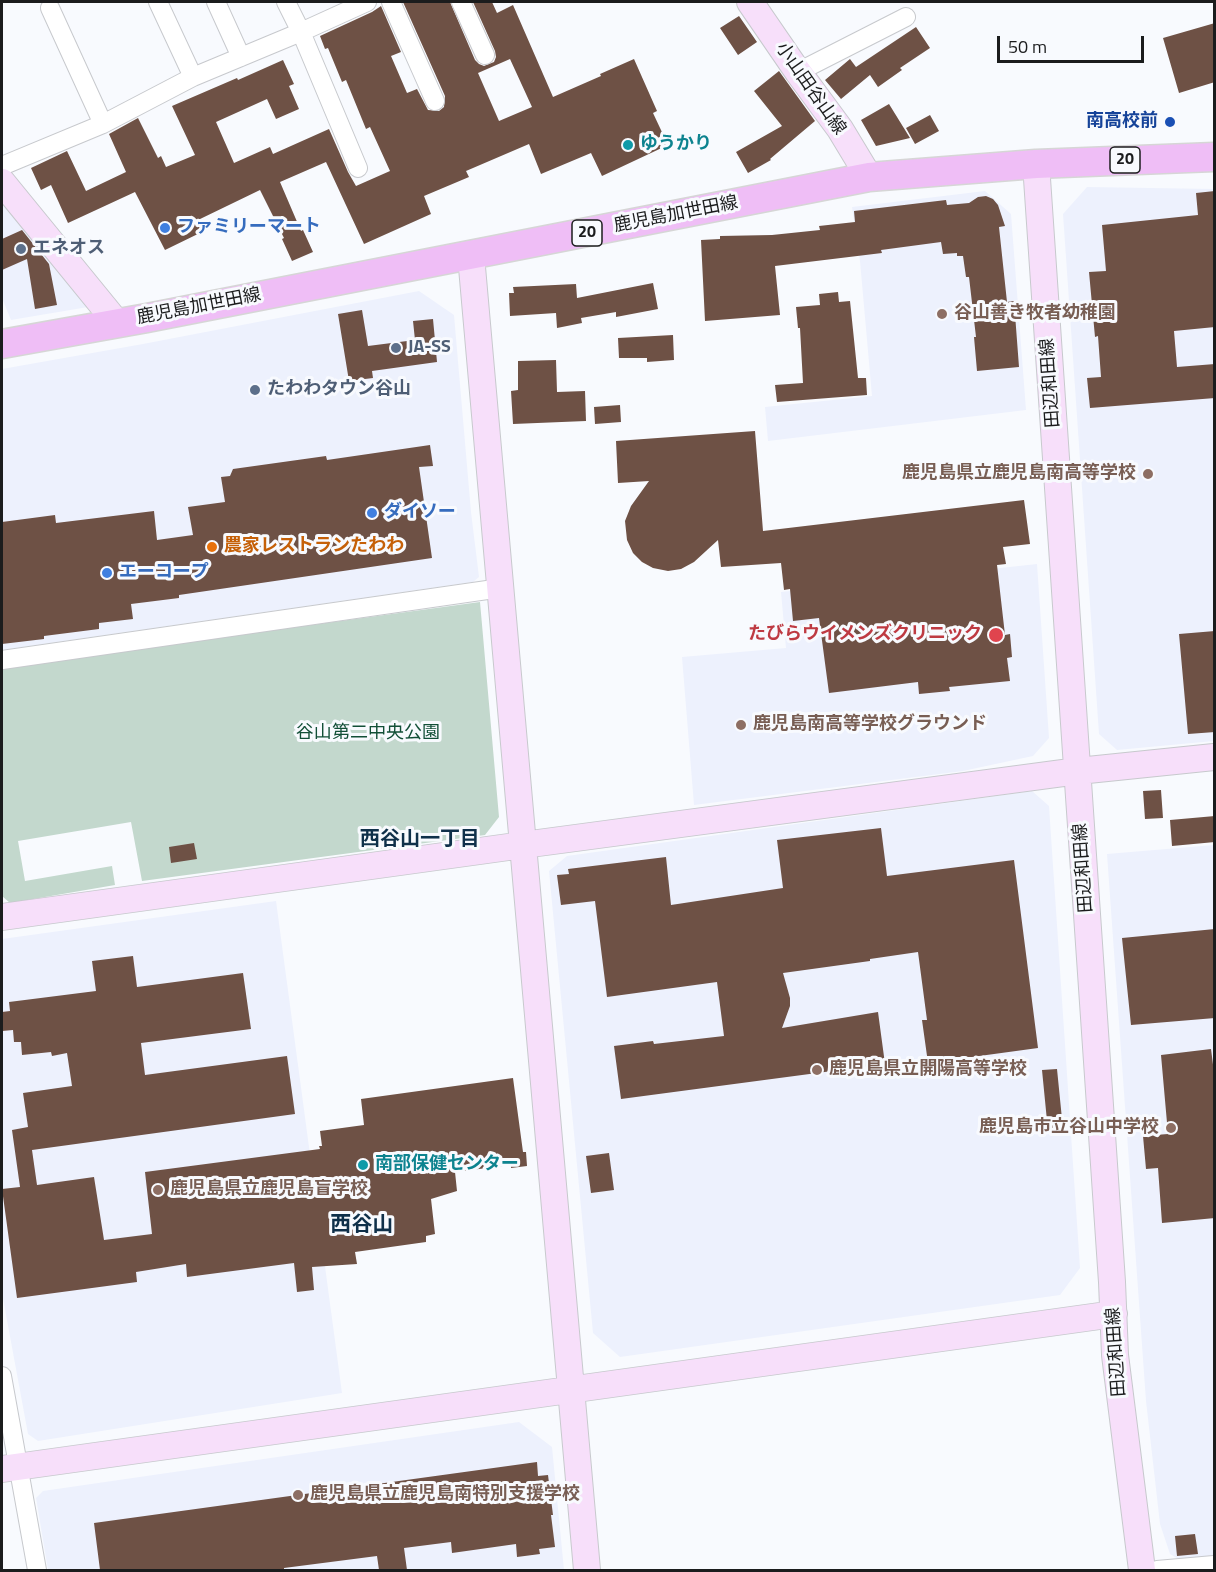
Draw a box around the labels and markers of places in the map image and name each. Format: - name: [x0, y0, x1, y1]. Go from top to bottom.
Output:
- place label: 南高校前: [1086, 111, 1158, 133]
- marker: 南高校前: [1163, 115, 1177, 129]
- place label: ゆうかり: [640, 134, 712, 156]
- marker: ゆうかり: [621, 138, 635, 152]
- place label: ファミリーマート: [177, 217, 321, 239]
- marker: ファミリーマート: [158, 221, 172, 235]
- place label: エネオス: [33, 238, 105, 260]
- marker: エネオス: [14, 242, 28, 256]
- place label: 谷山善き牧者幼稚園: [954, 303, 1116, 325]
- marker: 谷山善き牧者幼稚園: [935, 307, 949, 321]
- place label: JA-SS: [408, 337, 451, 359]
- marker: JA-SS: [389, 341, 403, 355]
- place label: たわわタウン谷山: [267, 379, 411, 401]
- marker: たわわタウン谷山: [248, 383, 262, 397]
- place label: 鹿児島県立鹿児島南高等学校: [902, 463, 1136, 485]
- marker: 鹿児島県立鹿児島南高等学校: [1141, 467, 1155, 481]
- place label: ダイソー: [384, 502, 456, 524]
- marker: ダイソー: [365, 506, 379, 520]
- place label: 農家レストランたわわ: [224, 536, 404, 558]
- marker: 農家レストランたわわ: [205, 540, 219, 554]
- place label: エーコープ: [119, 562, 209, 584]
- marker: エーコープ: [100, 566, 114, 580]
- place label: たびらウイメンズクリニック: [748, 624, 982, 646]
- marker: たびらウイメンズクリニック: [987, 626, 1005, 644]
- place label: 鹿児島南高等学校グラウンド: [753, 714, 987, 736]
- marker: 鹿児島南高等学校グラウンド: [734, 718, 748, 732]
- place label: 鹿児島県立開陽高等学校: [829, 1059, 1027, 1081]
- marker: 鹿児島県立開陽高等学校: [810, 1063, 824, 1077]
- place label: 鹿児島市立谷山中学校: [979, 1117, 1159, 1139]
- marker: 鹿児島市立谷山中学校: [1164, 1121, 1178, 1135]
- place label: 南部保健センター: [375, 1154, 519, 1176]
- marker: 南部保健センター: [356, 1158, 370, 1172]
- place label: 鹿児島県立鹿児島盲学校: [170, 1179, 368, 1201]
- marker: 鹿児島県立鹿児島盲学校: [151, 1183, 165, 1197]
- place label: 鹿児島県立鹿児島南特別支援学校: [310, 1484, 580, 1506]
- marker: 鹿児島県立鹿児島南特別支援学校: [291, 1488, 305, 1502]

